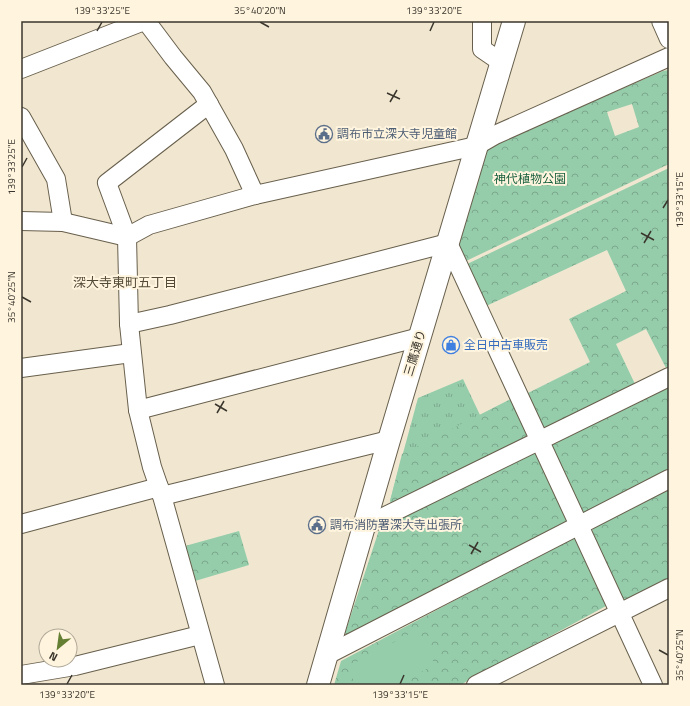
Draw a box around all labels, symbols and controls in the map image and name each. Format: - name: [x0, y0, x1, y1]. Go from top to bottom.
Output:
- text: 139°33'25"E: [74, 3, 131, 18]
- text: 35°40'20"N: [234, 3, 286, 18]
- text: 139°33'20"E: [406, 3, 463, 18]
- public building icon: 調布市立深大寺児童館: [314, 124, 334, 144]
- place label: 調布市立深大寺児童館: [337, 124, 457, 143]
- text: 139°33'25"E: [4, 138, 19, 195]
- park label: 神代植物公園: [494, 169, 566, 188]
- text: 139°33'15"E: [672, 171, 687, 228]
- text: 35°40'25"N: [4, 271, 19, 323]
- district label: 深大寺東町五丁目: [73, 272, 177, 292]
- street label: 三鷹通り: [398, 327, 431, 379]
- shop icon: 全日中古車販売: [441, 335, 461, 355]
- place label: 全日中古車販売: [464, 335, 548, 354]
- public building icon: 調布消防署深大寺出張所: [307, 515, 327, 535]
- place label: 調布消防署深大寺出張所: [330, 515, 462, 534]
- north arrow: [38, 628, 78, 668]
- text: 35°40'25"N: [672, 629, 687, 681]
- text: N: [46, 648, 60, 666]
- text: 139°33'20"E: [39, 687, 96, 702]
- text: 139°33'15"E: [372, 687, 429, 702]

